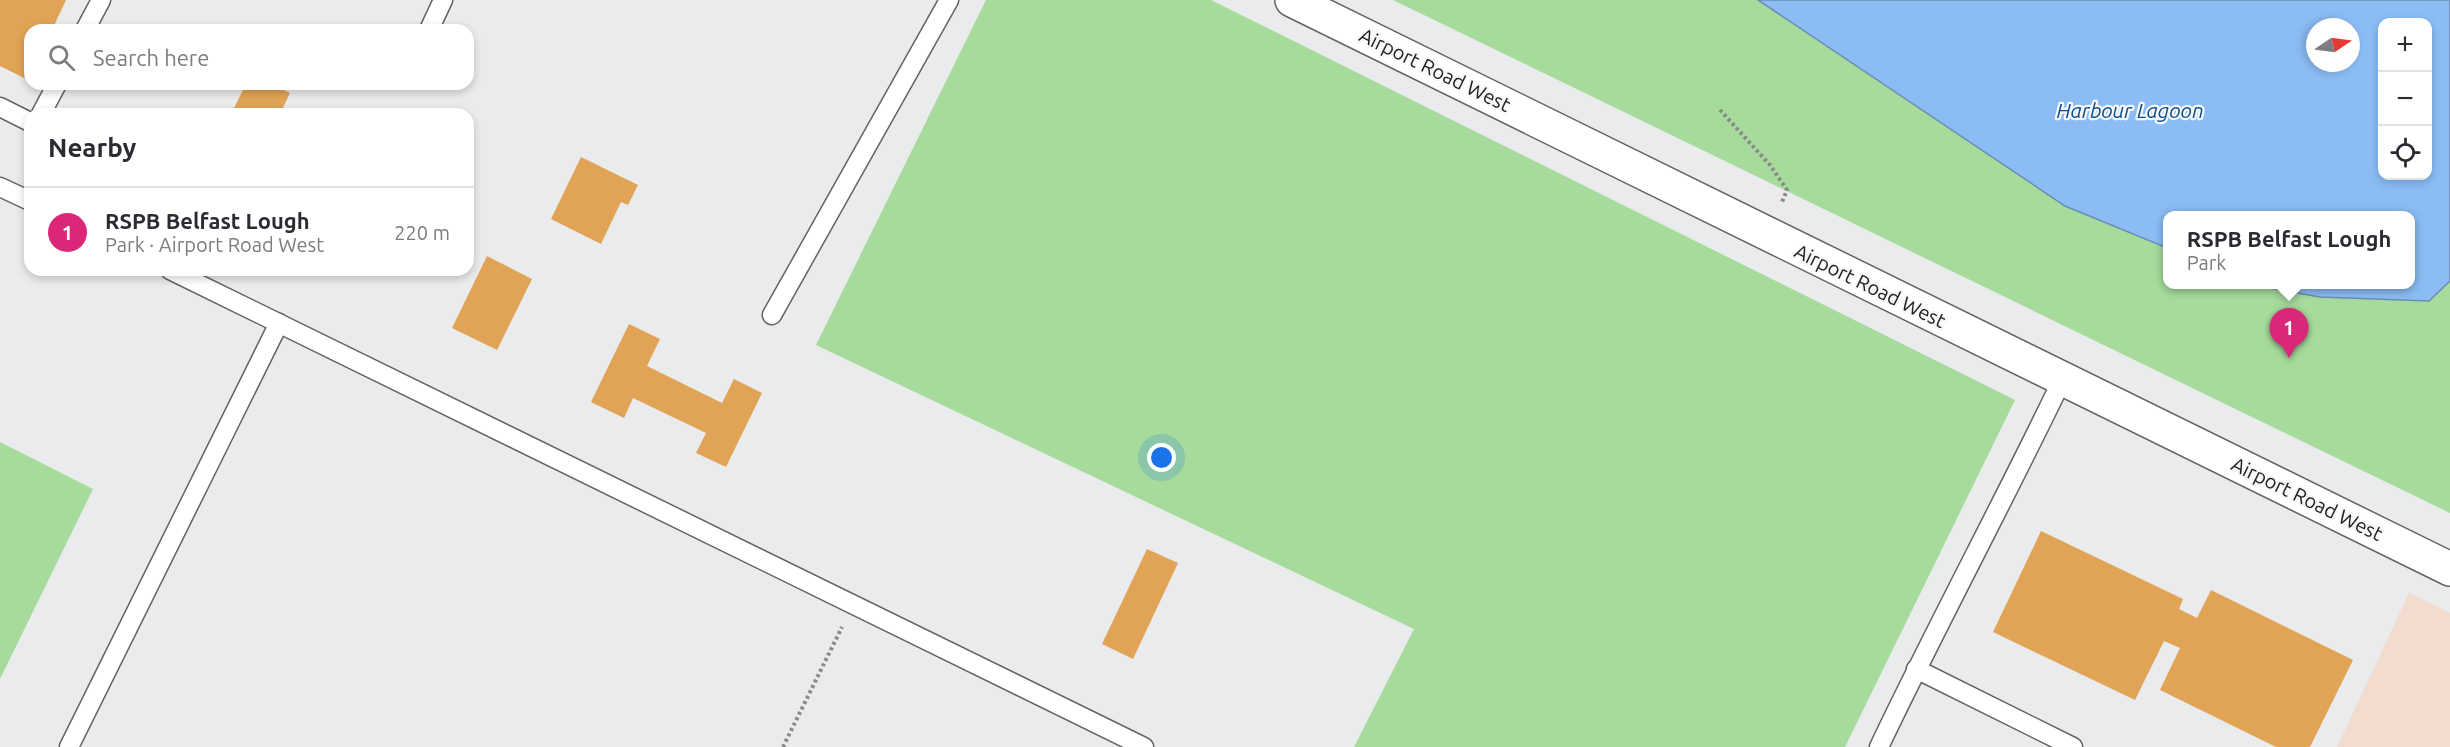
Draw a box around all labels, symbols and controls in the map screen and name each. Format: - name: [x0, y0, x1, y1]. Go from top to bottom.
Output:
- north arrow: [2306, 18, 2360, 72]
- map controls: [2378, 18, 2432, 180]
- button: +: [2378, 18, 2432, 72]
- street label: Airport Road West: [1356, 23, 1515, 116]
- search box: [24, 24, 474, 90]
- icon: search: [45, 41, 78, 74]
- text: Search here: [93, 45, 209, 70]
- button: −: [2378, 72, 2432, 126]
- water label: Harbour Lagoon: [2056, 98, 2204, 122]
- button: locate: [2378, 126, 2432, 180]
- text: Nearby: [48, 133, 136, 162]
- text: RSPB Belfast Lough: [105, 208, 310, 233]
- popup: [2163, 211, 2415, 289]
- text: 1: [62, 221, 73, 244]
- text: 220 m: [394, 221, 450, 244]
- text: RSPB Belfast Lough: [2187, 226, 2391, 251]
- text: Park · Airport Road West: [105, 233, 324, 256]
- street label: Airport Road West: [1791, 239, 1950, 332]
- text: Park: [2187, 251, 2226, 274]
- pin: 1: [2270, 308, 2308, 358]
- your location: [1147, 443, 1176, 472]
- street label: Airport Road West: [2228, 452, 2387, 545]

